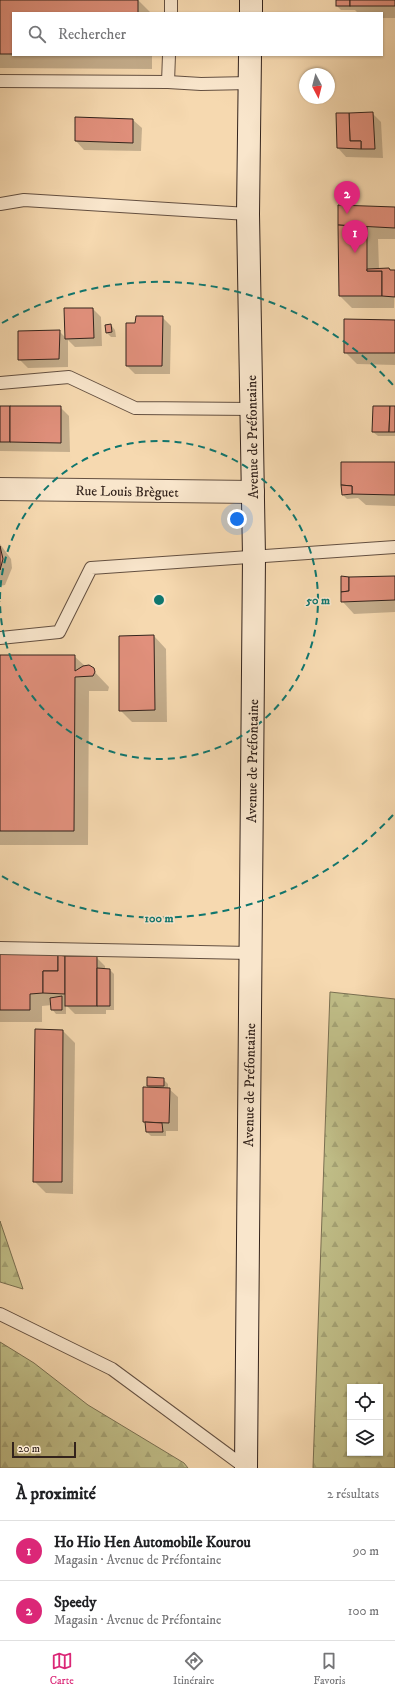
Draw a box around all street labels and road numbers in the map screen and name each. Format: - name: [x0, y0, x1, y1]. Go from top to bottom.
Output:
- street label: Avenue de Préfontaine: [243, 375, 263, 499]
- street label: Rue Louis Brèguet: [75, 482, 179, 502]
- street label: Avenue de Préfontaine: [243, 699, 263, 823]
- street label: Avenue de Préfontaine: [240, 1023, 260, 1147]

